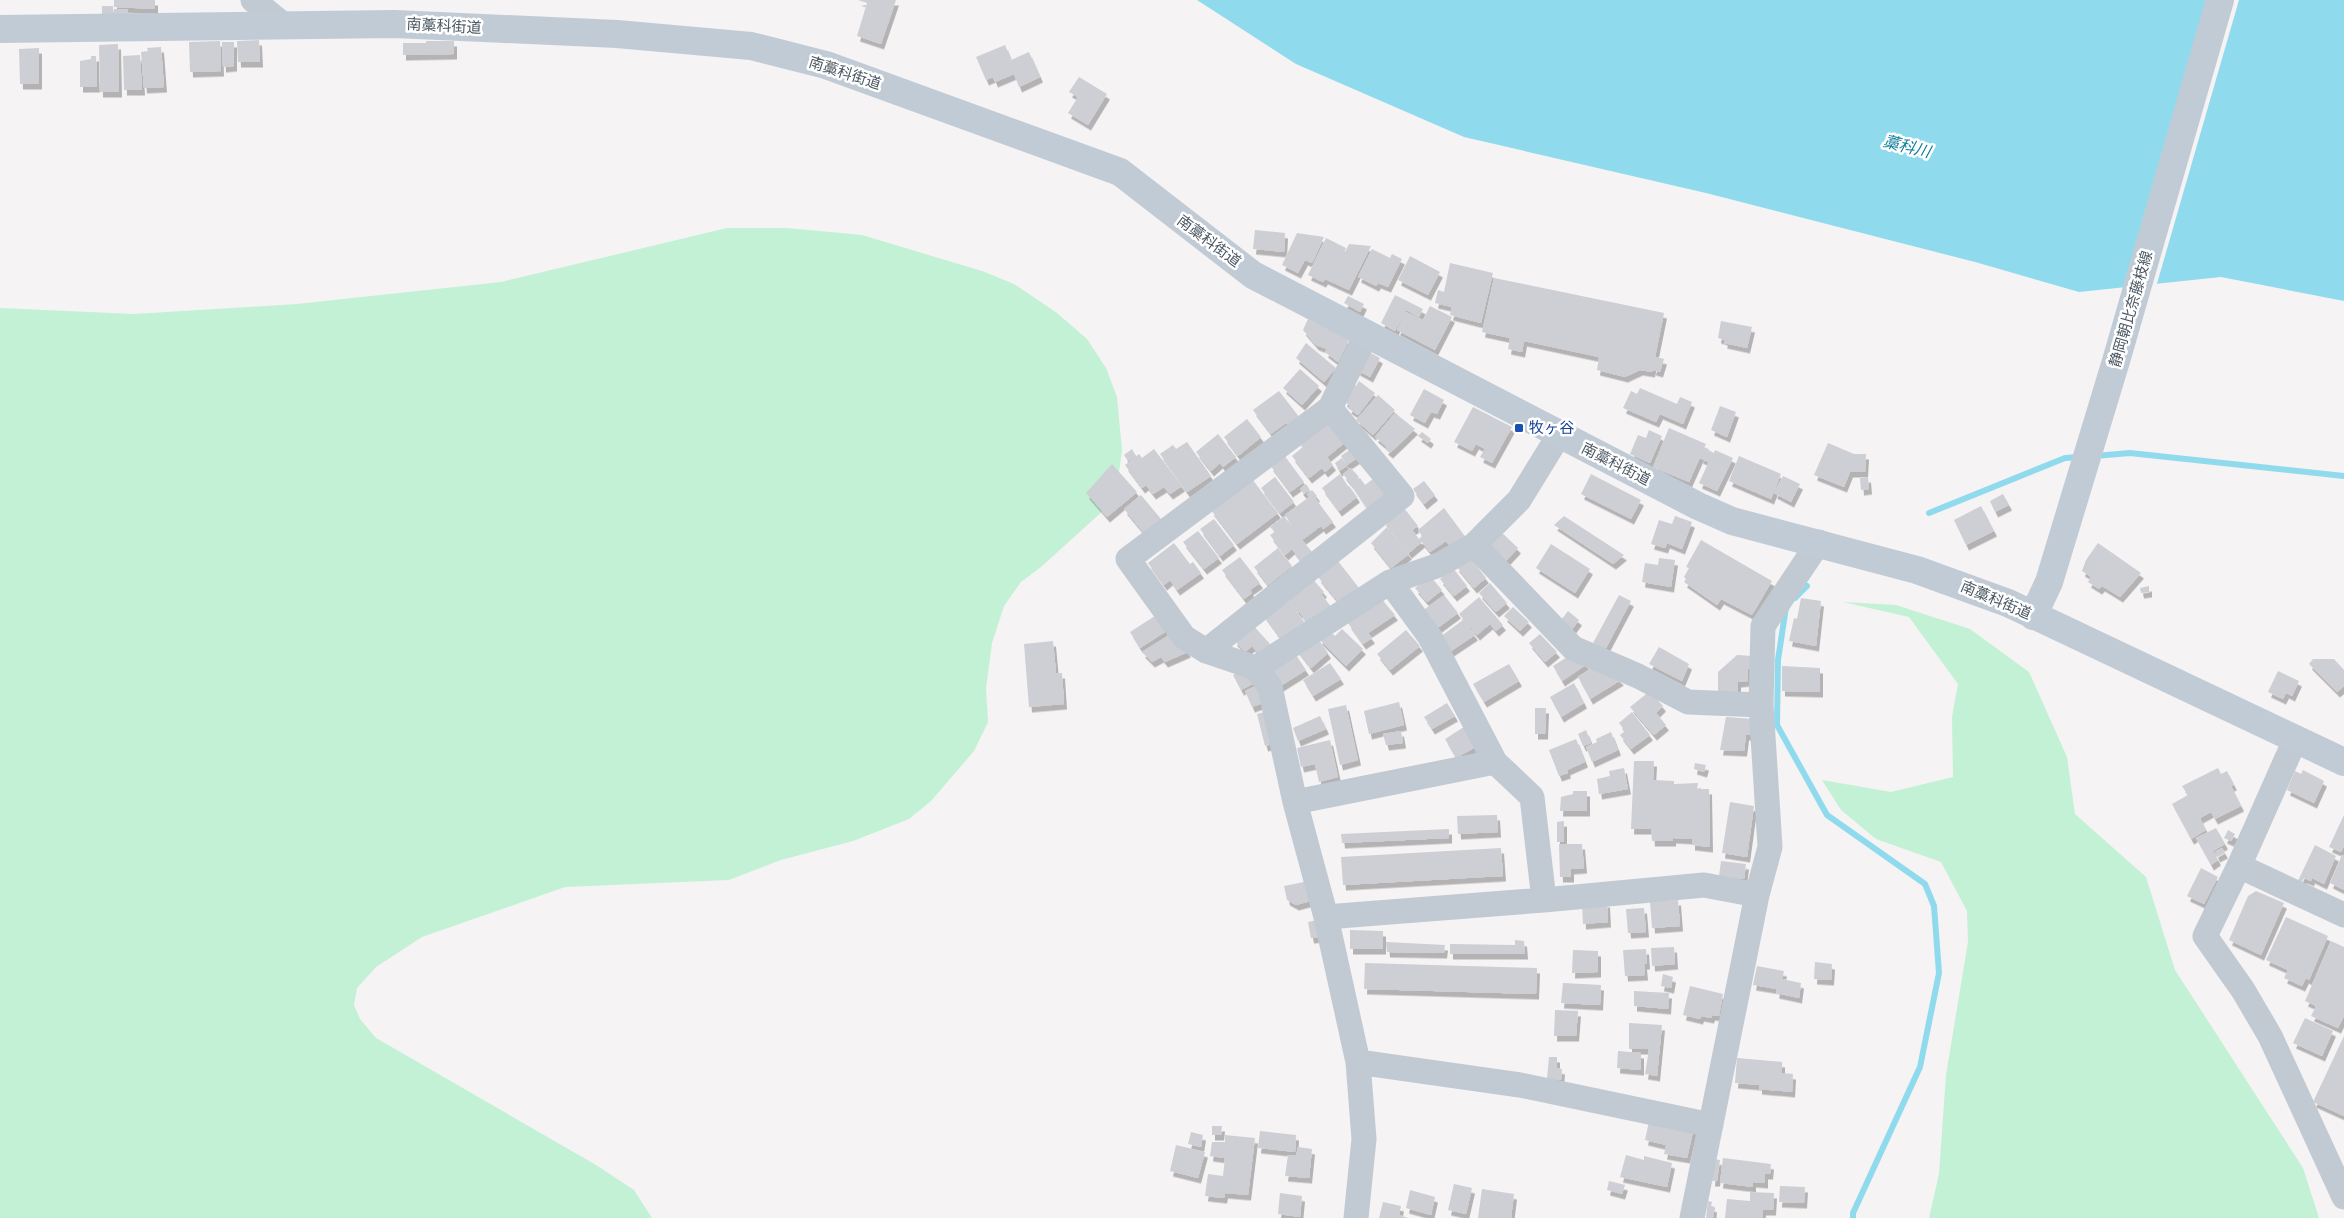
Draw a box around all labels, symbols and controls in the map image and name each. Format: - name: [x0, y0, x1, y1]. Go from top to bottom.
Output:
- street label: 南藁科街道: [406, 14, 482, 37]
- street label: 南藁科街道: [807, 52, 884, 93]
- water label: 藁科川: [1881, 130, 1935, 162]
- street label: 南藁科街道: [1174, 210, 1245, 271]
- street label: 静岡朝比奈藤枝線: [2105, 249, 2156, 369]
- place label: 牧ヶ谷: [1529, 418, 1574, 437]
- marker: 牧ヶ谷: [1513, 422, 1525, 434]
- street label: 南藁科街道: [1578, 438, 1654, 489]
- street label: 南藁科街道: [1958, 576, 2034, 623]

